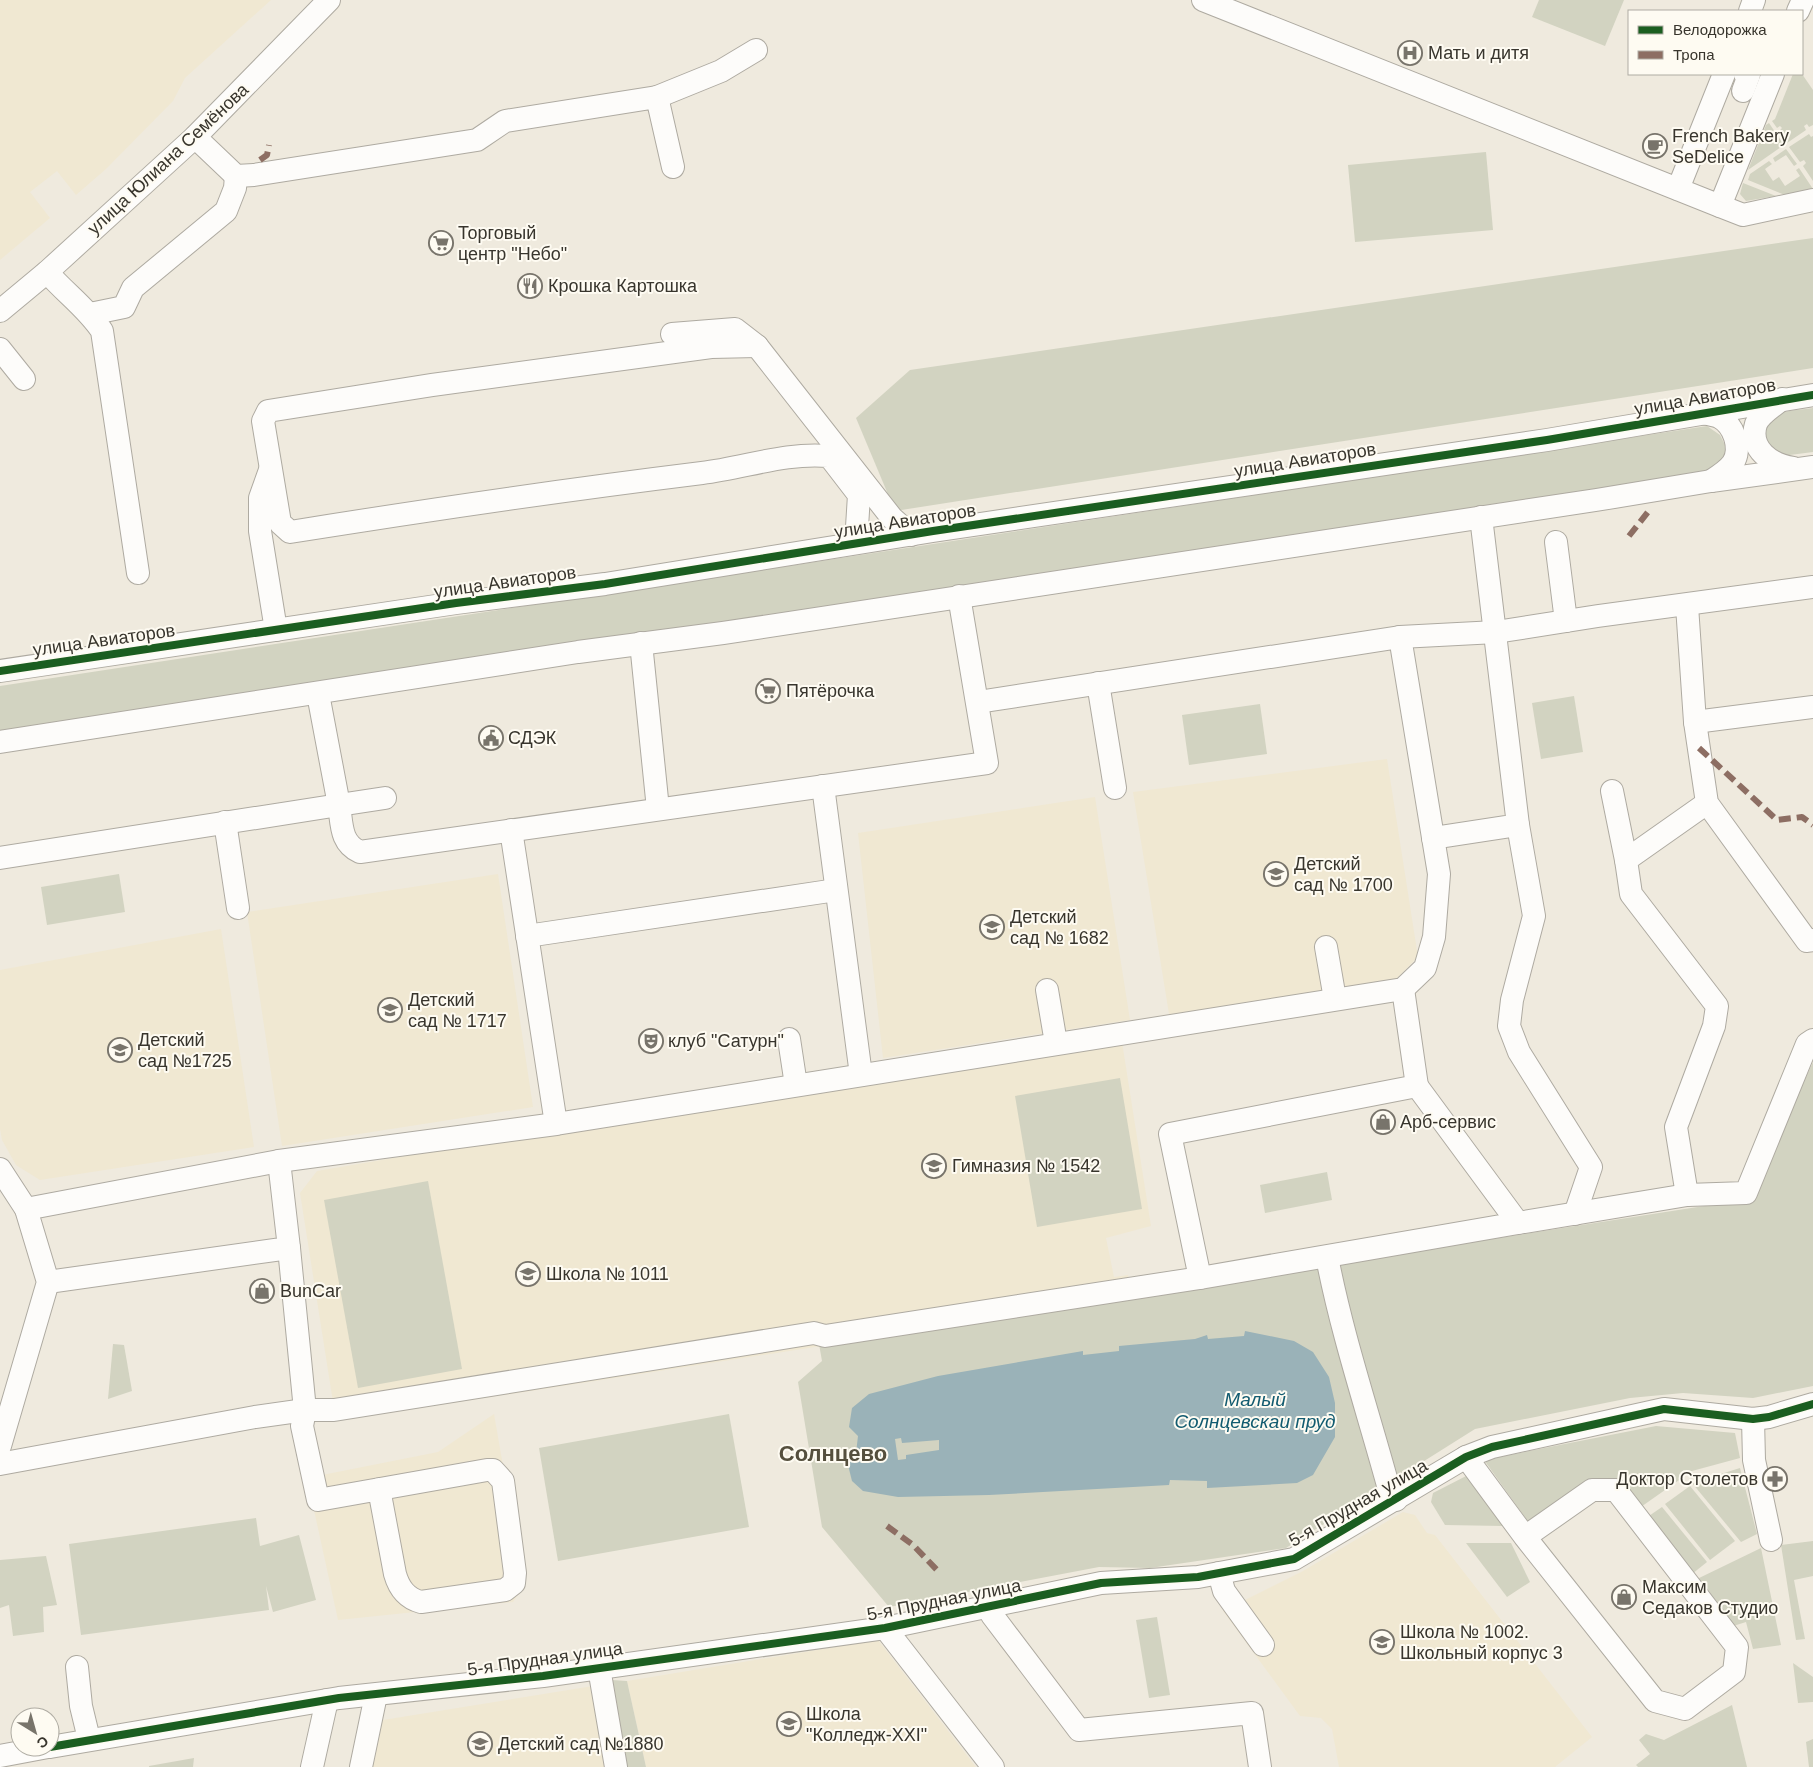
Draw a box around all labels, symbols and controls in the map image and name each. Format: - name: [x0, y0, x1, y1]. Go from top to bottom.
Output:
- legend: [1628, 10, 1803, 75]
- text: Велодорожка: [1673, 21, 1767, 38]
- hospital icon: Мать и дитя: [1397, 40, 1423, 66]
- place label: Мать и дитя: [1428, 43, 1529, 63]
- text: Тропа: [1673, 46, 1715, 63]
- street label: улица Юлиана Семёнова: [84, 79, 253, 239]
- place label: French Bakery SeDelice: [1672, 126, 1789, 167]
- cafe icon: French Bakery SeDelice: [1642, 133, 1668, 159]
- place label: Торговый центр "Небо": [458, 223, 567, 264]
- supermarket icon: Торговый центр "Небо": [428, 230, 454, 256]
- restaurant icon: Крошка Картошка: [517, 273, 543, 299]
- place label: Крошка Картошка: [548, 276, 698, 296]
- street label: улица Авиаторов: [1633, 375, 1777, 419]
- street label: улица Авиаторов: [1233, 439, 1377, 481]
- street label: улица Авиаторов: [833, 500, 977, 542]
- street label: улица Авиаторов: [433, 562, 577, 602]
- street label: улица Авиаторов: [32, 620, 176, 660]
- supermarket icon: Пятёрочка: [755, 678, 781, 704]
- place label: Пятёрочка: [786, 681, 875, 701]
- public building icon: СДЭК: [478, 725, 504, 751]
- place label: СДЭК: [508, 728, 557, 748]
- place label: Детский сад № 1700: [1294, 854, 1393, 895]
- school or university icon: Детский сад № 1700: [1263, 861, 1289, 887]
- place label: Детский сад № 1682: [1010, 907, 1109, 948]
- school or university icon: Детский сад № 1682: [979, 914, 1005, 940]
- place label: Детский сад № 1717: [408, 990, 507, 1031]
- school or university icon: Детский сад № 1717: [377, 997, 403, 1023]
- theatre icon: клуб "Сатурн": [638, 1028, 664, 1054]
- place label: Детский сад №1725: [138, 1030, 232, 1071]
- place label: клуб "Сатурн": [668, 1031, 784, 1051]
- school or university icon: Детский сад №1725: [107, 1037, 133, 1063]
- shop icon: Арб-сервис: [1370, 1109, 1396, 1135]
- place label: Арб-сервис: [1400, 1112, 1496, 1132]
- school or university icon: Гимназия № 1542: [921, 1153, 947, 1179]
- place label: Гимназия № 1542: [952, 1156, 1100, 1176]
- school or university icon: Школа № 1011: [515, 1261, 541, 1287]
- place label: Школа № 1011: [546, 1264, 669, 1284]
- shop icon: BunCar: [249, 1278, 275, 1304]
- place label: BunCar: [280, 1281, 341, 1301]
- water label: Малый Солнцевскаи пруд: [1174, 1389, 1336, 1432]
- district label: Солнцево: [779, 1441, 887, 1466]
- street label: 5-я Прудная улица: [1285, 1455, 1432, 1551]
- pharmacy icon: Доктор Столетов: [1762, 1466, 1788, 1492]
- place label: Доктор Столетов: [1616, 1469, 1758, 1489]
- street label: 5-я Прудная улица: [865, 1575, 1024, 1625]
- place label: Максим Седаков Студио: [1642, 1577, 1778, 1618]
- shop icon: Максим Седаков Студио: [1611, 1584, 1637, 1610]
- place label: Школа № 1002. Школьный корпус 3: [1400, 1622, 1563, 1663]
- school or university icon: Школа № 1002. Школьный корпус 3: [1369, 1629, 1395, 1655]
- street label: 5-я Прудная улица: [466, 1638, 625, 1680]
- place label: Школа "Колледж-XXI": [806, 1704, 927, 1745]
- north arrow: [10, 1707, 60, 1757]
- school or university icon: Школа "Колледж-XXI": [776, 1711, 802, 1737]
- school or university icon: Детский сад №1880: [467, 1731, 493, 1757]
- text: С: [34, 1733, 52, 1752]
- place label: Детский сад №1880: [498, 1734, 664, 1754]

